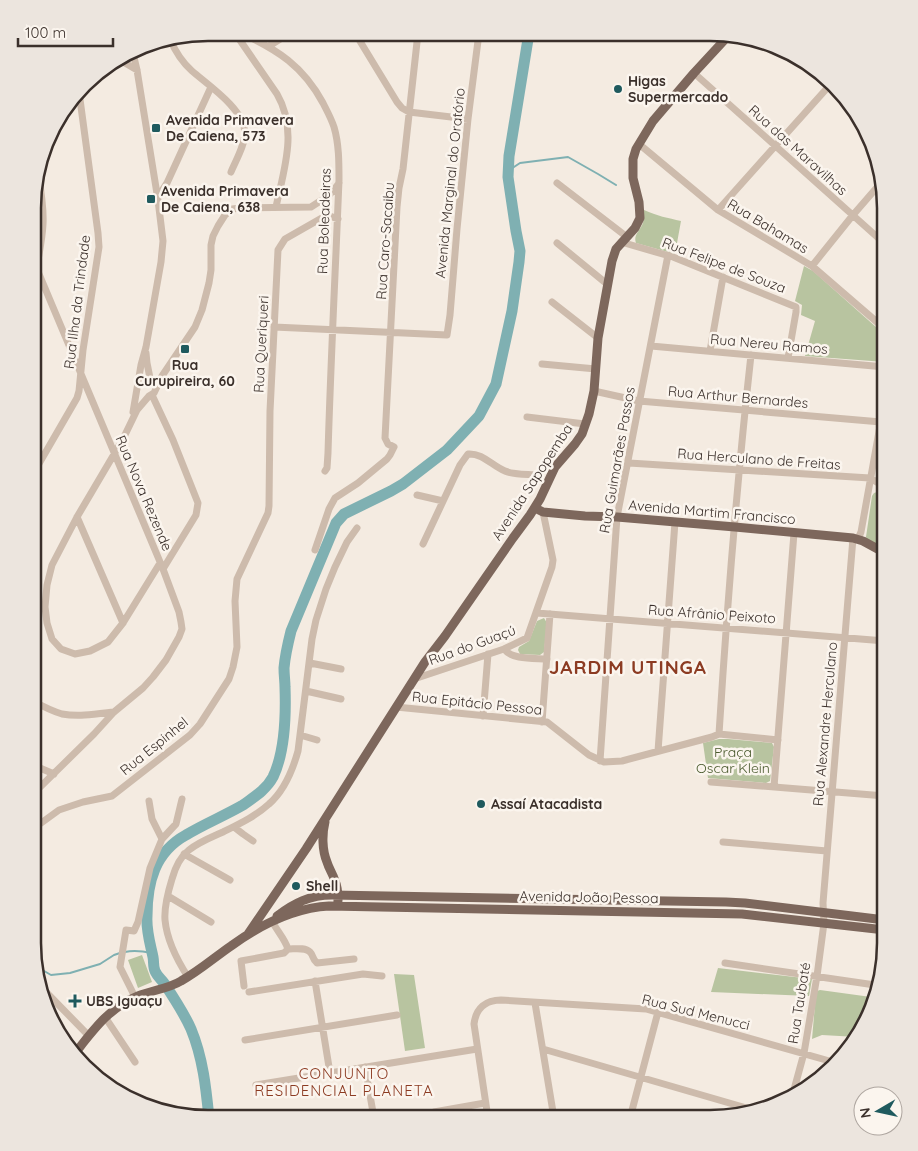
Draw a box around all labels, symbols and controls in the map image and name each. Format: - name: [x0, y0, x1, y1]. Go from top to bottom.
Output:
- scale bar: [18, 15, 112, 47]
- text: 100 m: [25, 23, 66, 42]
- place label: Higas Supermercado: [628, 72, 729, 106]
- marker: Higas Supermercado: [612, 83, 624, 95]
- street label: Avenida Marginal do Oratório: [431, 87, 469, 279]
- street label: Rua das Maravilhas: [745, 101, 851, 199]
- place label: Avenida Primavera De Caiena, 573: [166, 111, 294, 145]
- marker: Avenida Primavera De Caiena, 573: [150, 122, 162, 134]
- street label: Rua Boleadeiras: [313, 168, 335, 274]
- place label: Avenida Primavera De Caiena, 638: [161, 182, 289, 216]
- street label: Rua Caro-Sacaibu: [372, 182, 398, 300]
- marker: Avenida Primavera De Caiena, 638: [145, 193, 157, 205]
- street label: Rua Bahamas: [724, 195, 812, 257]
- street label: Rua Felipe de Souza: [660, 233, 788, 297]
- street label: Rua Ilha da Trindade: [60, 234, 94, 370]
- street label: Rua Queriqueri: [249, 295, 273, 393]
- street label: Rua Nereu Ramos: [709, 330, 829, 358]
- marker: Rua Curupireira, 60: [179, 343, 191, 355]
- place label: Rua Curupireira, 60: [135, 356, 235, 390]
- street label: Rua Arthur Bernardes: [667, 382, 809, 412]
- street label: Rua Guimarães Passos: [595, 385, 639, 535]
- street label: Avenida Sapopemba: [488, 420, 576, 544]
- street label: Rua Nova Rezende: [111, 432, 177, 554]
- street label: Rua Herculano de Freitas: [677, 444, 841, 474]
- street label: Avenida Martim Francisco: [628, 496, 796, 528]
- street label: Rua Afrânio Peixoto: [648, 601, 776, 627]
- street label: Rua do Guaçú: [426, 621, 518, 669]
- street label: Rua Alexandre Herculano: [809, 641, 841, 807]
- district label: JARDIM UTINGA: [549, 655, 707, 679]
- street label: Rua Epitácio Pessoa: [411, 687, 543, 719]
- street label: Rua Espinhel: [116, 713, 192, 779]
- park label: Praça Oscar Klein: [696, 743, 770, 777]
- place label: Assaí Atacadista: [491, 795, 602, 813]
- marker: Assaí Atacadista: [475, 798, 487, 810]
- place label: Shell: [306, 877, 338, 895]
- marker: Shell: [290, 880, 302, 892]
- street label: Avenida João Pessoa: [519, 887, 659, 907]
- street label: Rua Taubaté: [784, 961, 814, 1045]
- street label: Rua Sud Menucci: [640, 990, 752, 1034]
- place label: UBS Iguaçu: [86, 992, 163, 1010]
- marker: UBS Iguaçu: [68, 994, 82, 1008]
- district label: CONJUNTO RESIDENCIAL PLANETA: [254, 1064, 434, 1100]
- north arrow: [853, 1086, 903, 1136]
- text: N: [855, 1107, 875, 1120]

